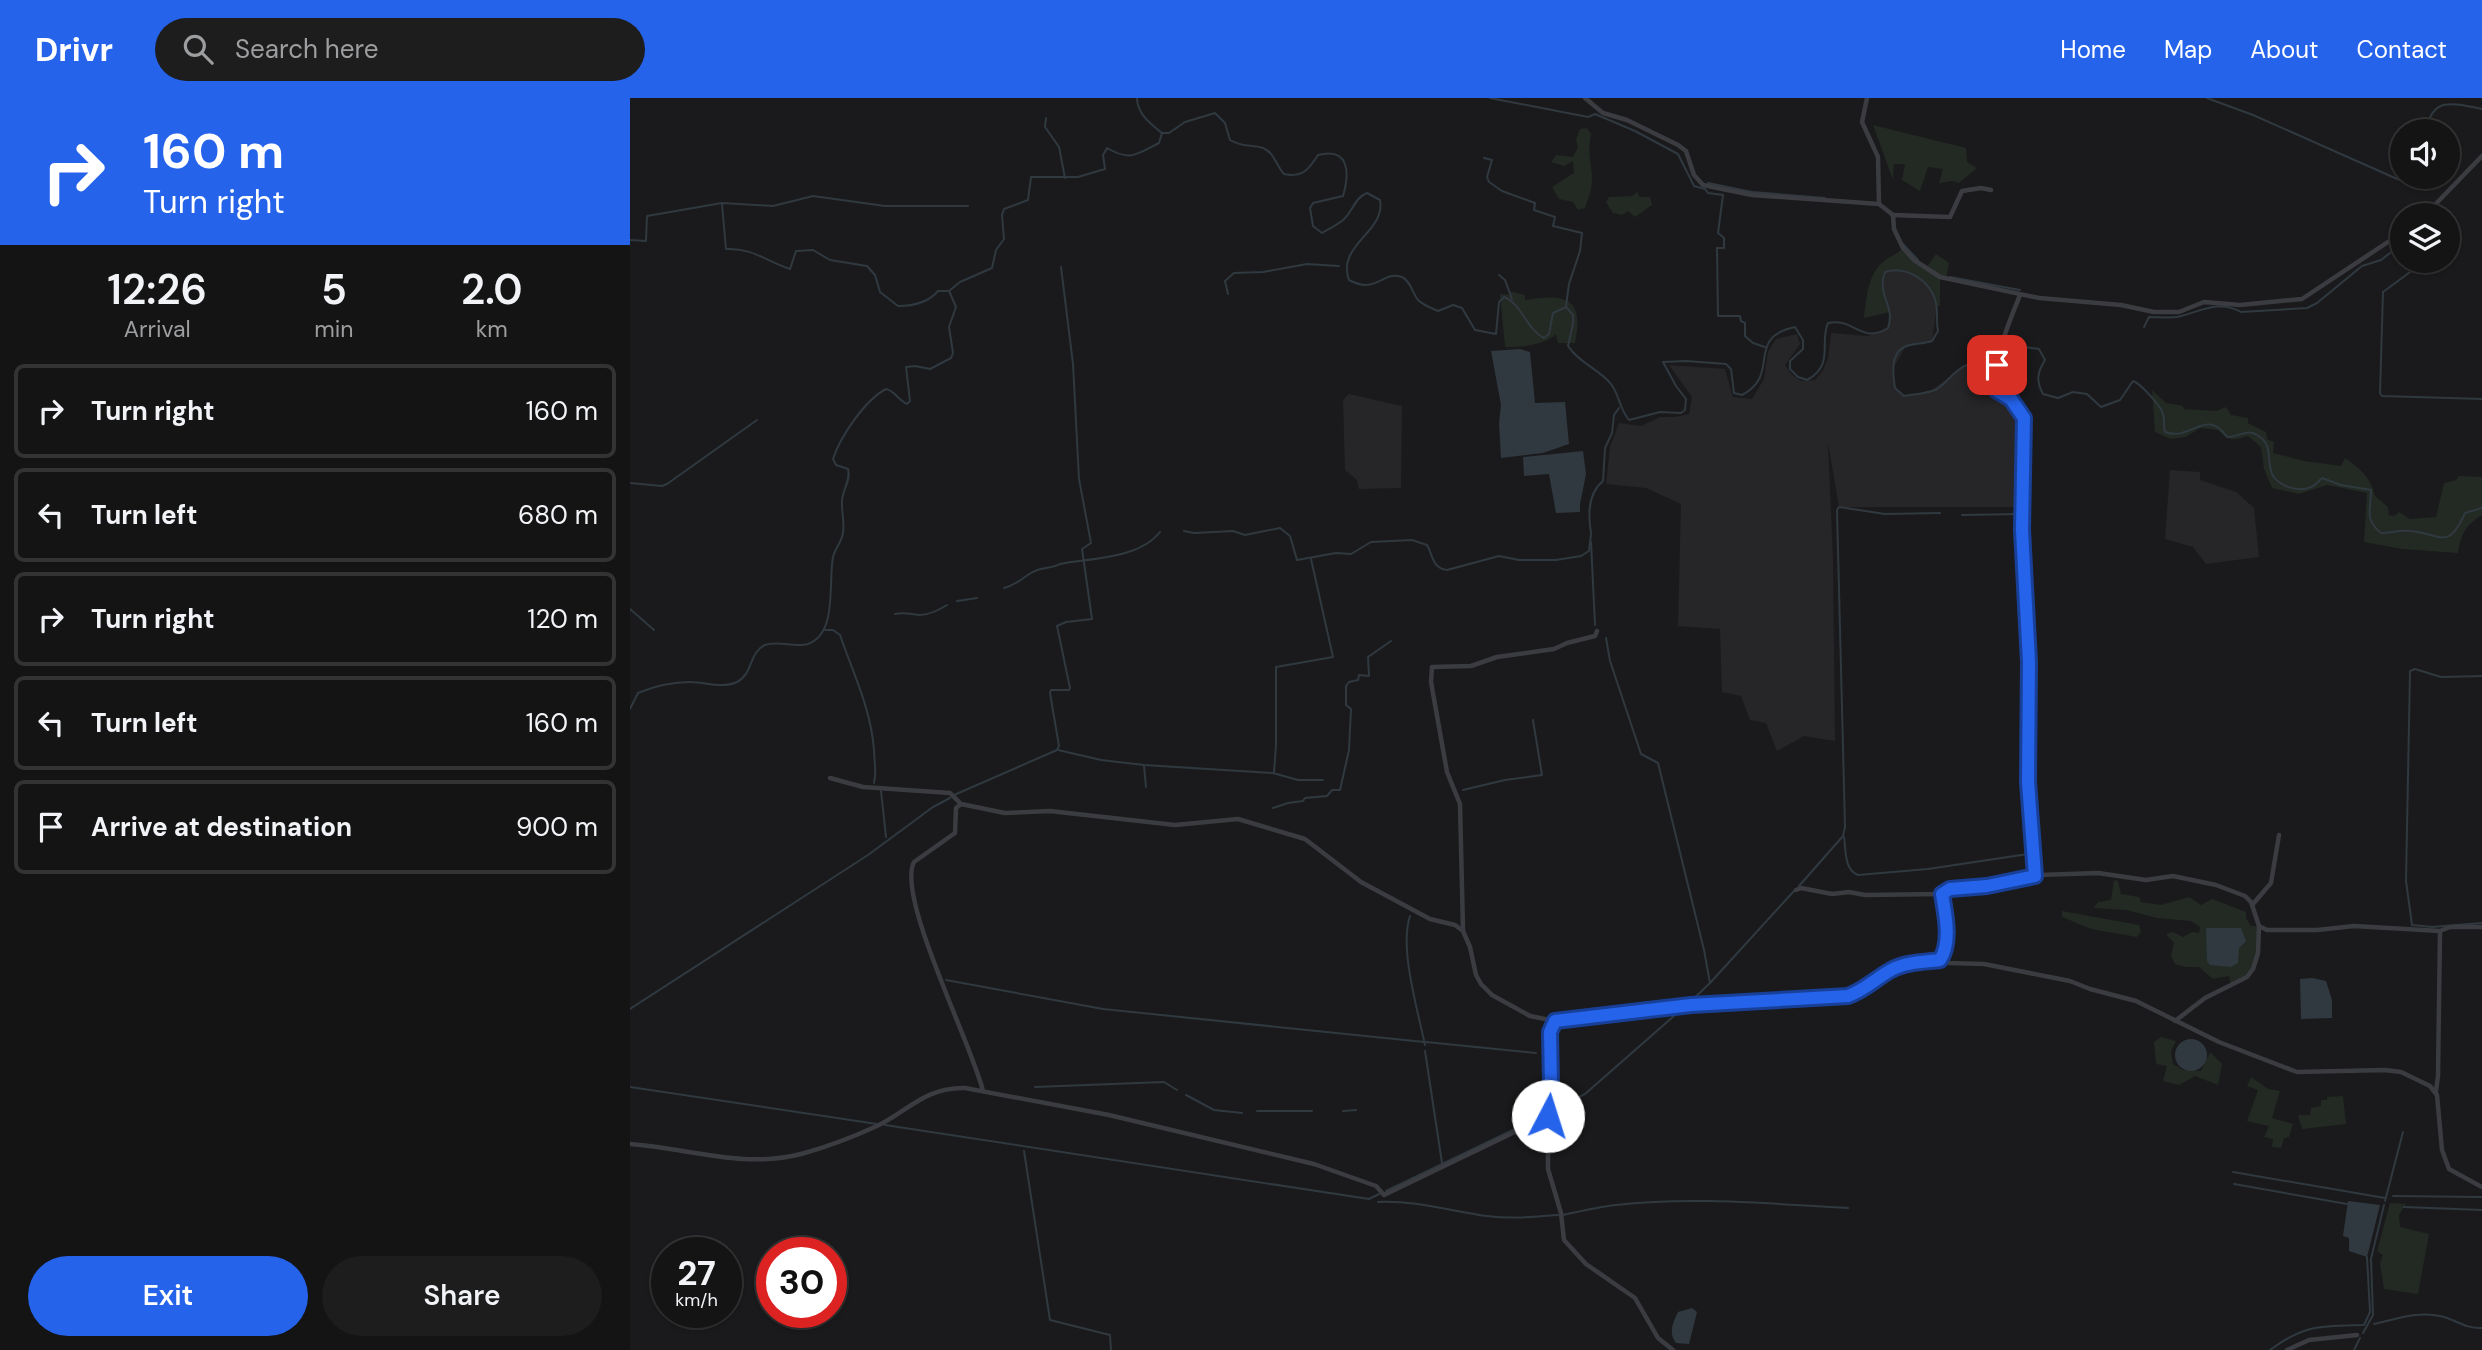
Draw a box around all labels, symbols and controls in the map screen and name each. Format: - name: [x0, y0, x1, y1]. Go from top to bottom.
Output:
- search box: [155, 18, 645, 81]
- text: Drivr: [35, 28, 113, 71]
- icon: search: [179, 30, 217, 68]
- text: Search here: [235, 32, 378, 66]
- text: Home: [2060, 34, 2126, 65]
- text: Map: [2164, 34, 2212, 65]
- text: About: [2250, 34, 2319, 65]
- text: Contact: [2357, 34, 2447, 65]
- text: 160 m: [143, 119, 284, 183]
- map controls: [2390, 119, 2460, 273]
- button: sound: [2390, 119, 2460, 189]
- icon: right: [28, 126, 119, 217]
- text: Turn right: [143, 181, 285, 223]
- button: layers: [2390, 203, 2460, 273]
- text: 12:26: [107, 262, 207, 317]
- text: 5: [321, 262, 347, 317]
- text: 2.0: [461, 262, 523, 317]
- text: Arrival: [124, 314, 191, 344]
- text: min: [314, 314, 354, 344]
- text: km: [476, 314, 508, 344]
- pin: [1967, 335, 2027, 395]
- icon: arrive: [1978, 346, 2016, 384]
- icon: right: [32, 392, 70, 430]
- text: Turn right: [91, 394, 215, 428]
- text: 160 m: [526, 394, 598, 428]
- icon: left: [32, 496, 70, 534]
- text: Turn left: [91, 498, 198, 532]
- text: 680 m: [518, 498, 598, 532]
- icon: right: [32, 600, 70, 638]
- text: Turn right: [91, 602, 215, 636]
- text: 120 m: [527, 602, 598, 636]
- icon: left: [32, 704, 70, 742]
- text: Turn left: [91, 706, 198, 740]
- text: 160 m: [526, 706, 598, 740]
- icon: arrive: [32, 808, 70, 846]
- text: Arrive at destination: [91, 810, 352, 844]
- text: 900 m: [516, 810, 598, 844]
- position arrow: [1511, 1079, 1585, 1153]
- speed limit sign: 30: [756, 1237, 847, 1328]
- text: 27: [677, 1250, 716, 1296]
- button: Exit: [28, 1256, 308, 1336]
- button: Share: [322, 1256, 602, 1336]
- text: km/h: [675, 1288, 718, 1312]

